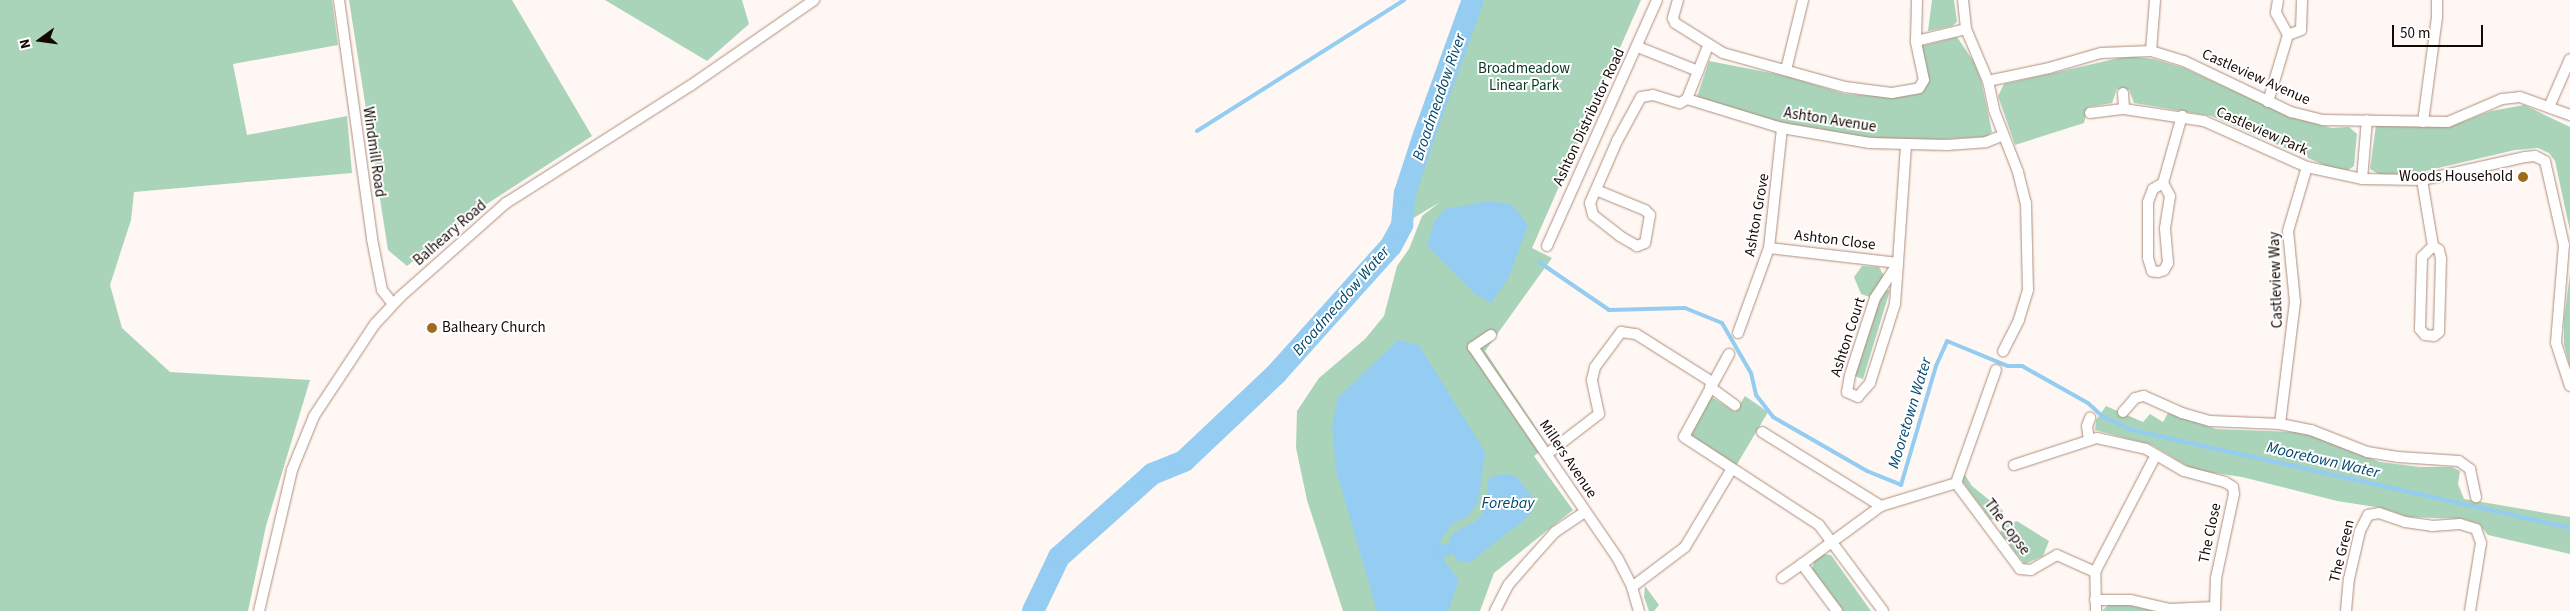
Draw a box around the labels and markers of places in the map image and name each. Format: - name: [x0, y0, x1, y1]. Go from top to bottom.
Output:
- place label: Woods Household: [2399, 168, 2513, 186]
- marker: Woods Household: [2517, 171, 2529, 183]
- place label: Balheary Church: [442, 319, 546, 337]
- marker: Balheary Church: [426, 322, 438, 334]

